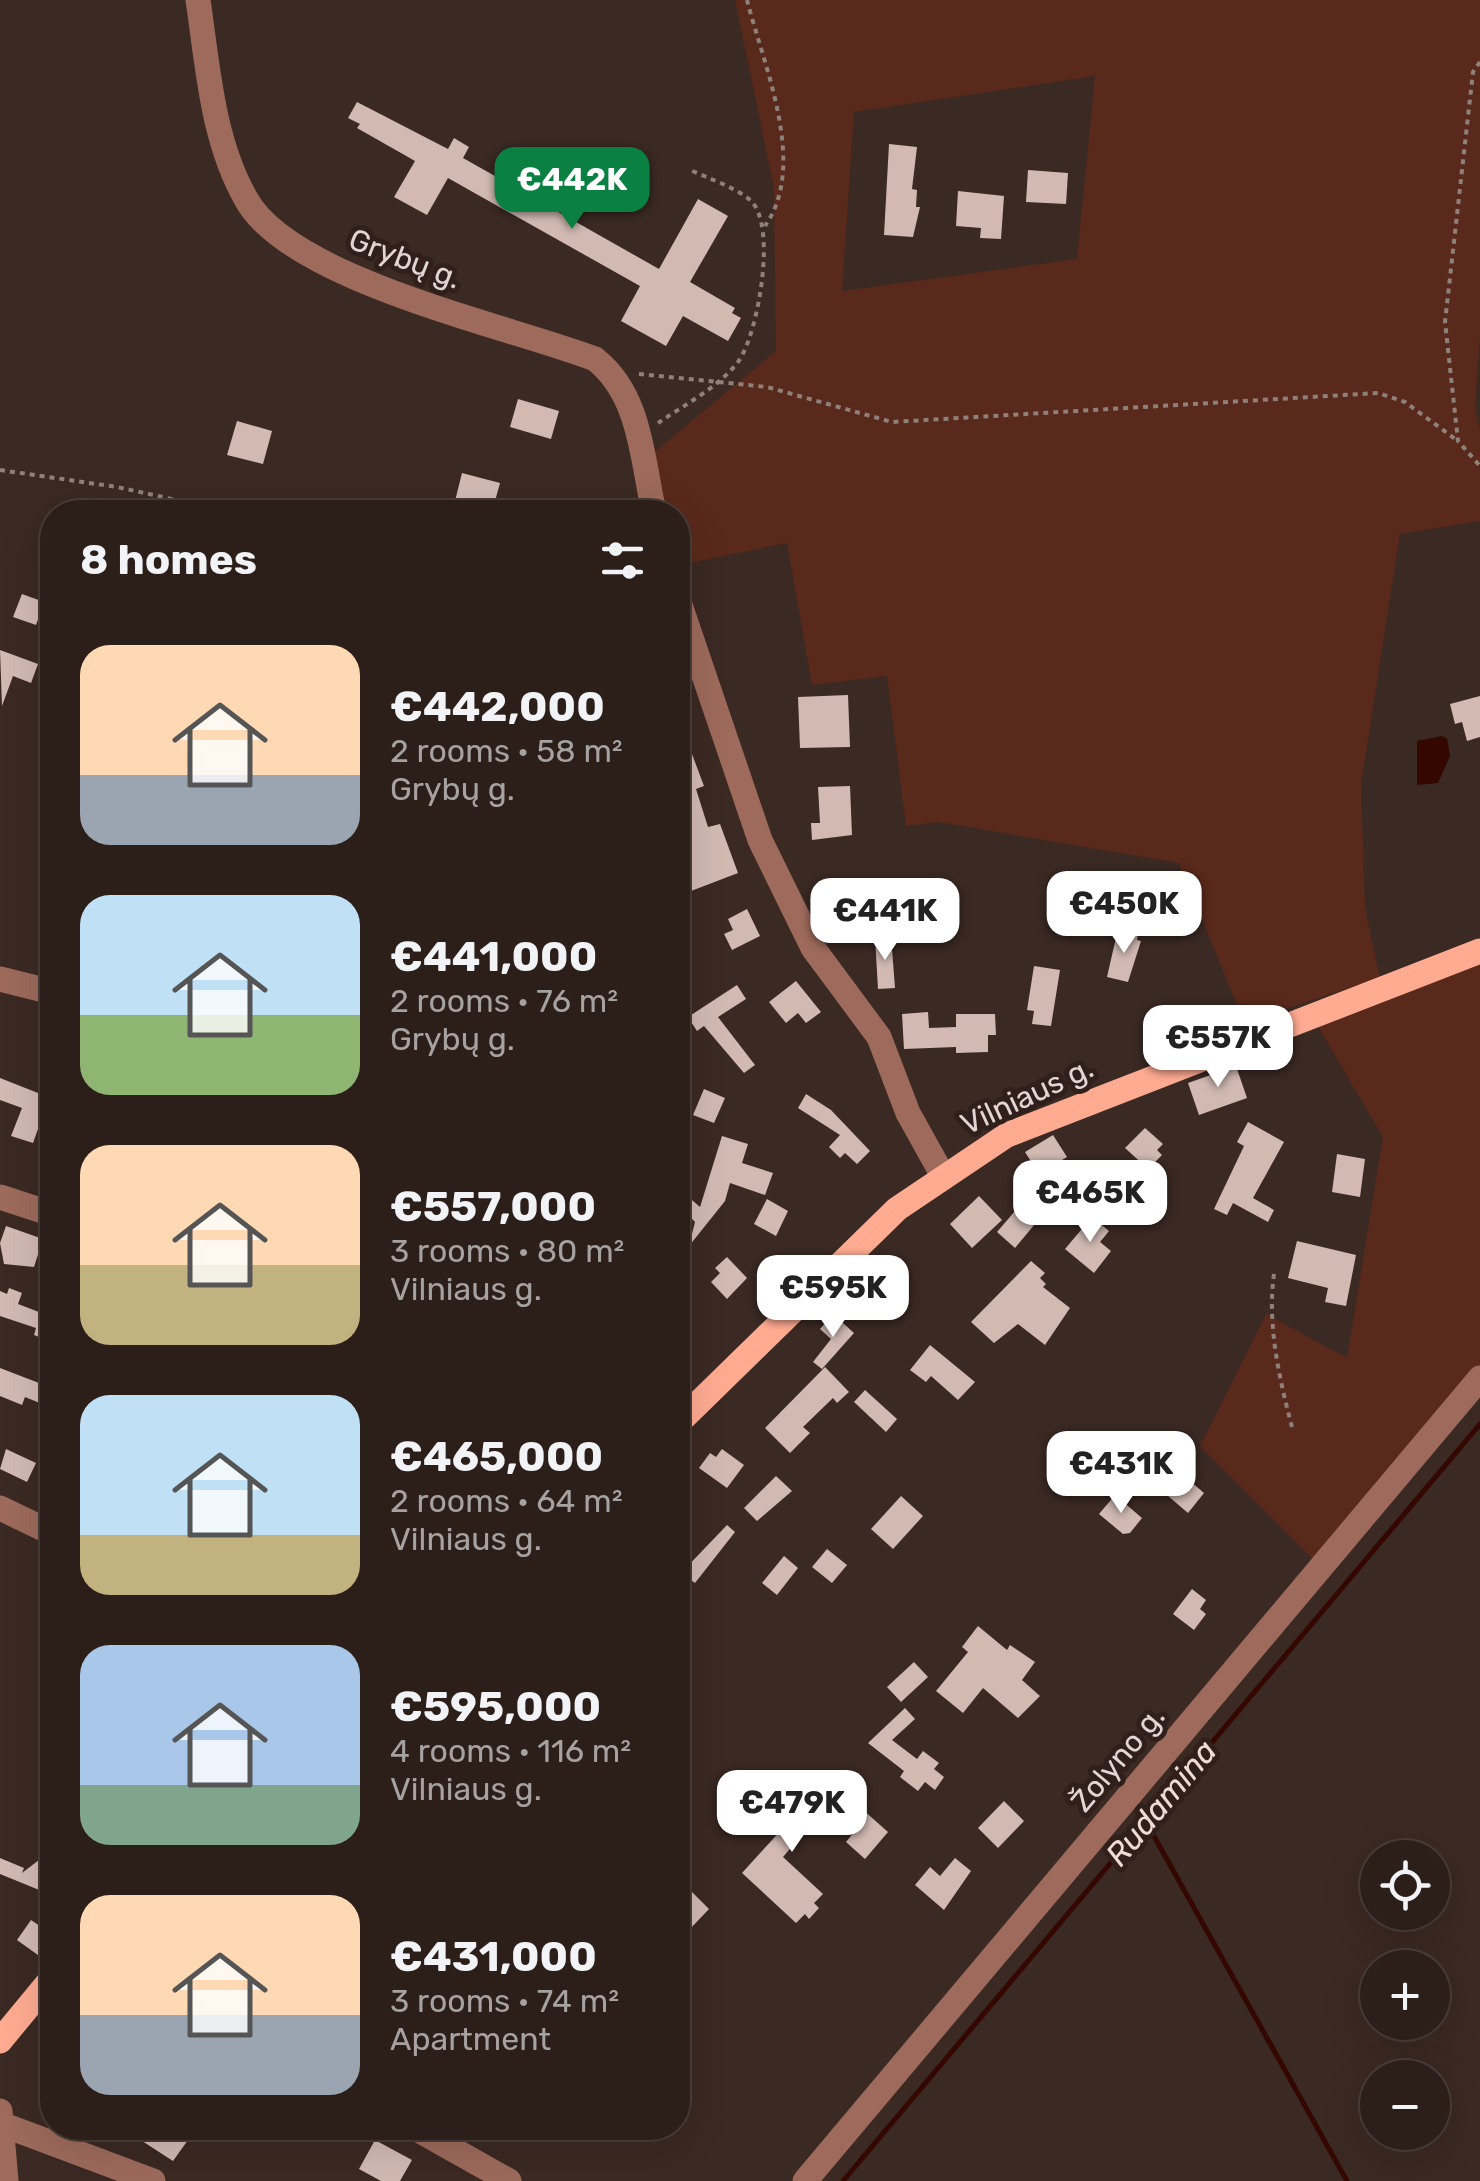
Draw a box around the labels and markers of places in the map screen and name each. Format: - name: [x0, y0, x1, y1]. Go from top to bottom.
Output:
- pin: €442K: [502, 147, 642, 232]
- pin: €450K: [1054, 871, 1194, 956]
- pin: €441K: [815, 878, 955, 963]
- pin: €557K: [1148, 1005, 1288, 1090]
- pin: €465K: [1020, 1160, 1160, 1245]
- pin: €595K: [763, 1255, 903, 1340]
- pin: €431K: [1051, 1431, 1191, 1516]
- pin: €479K: [722, 1770, 862, 1855]

